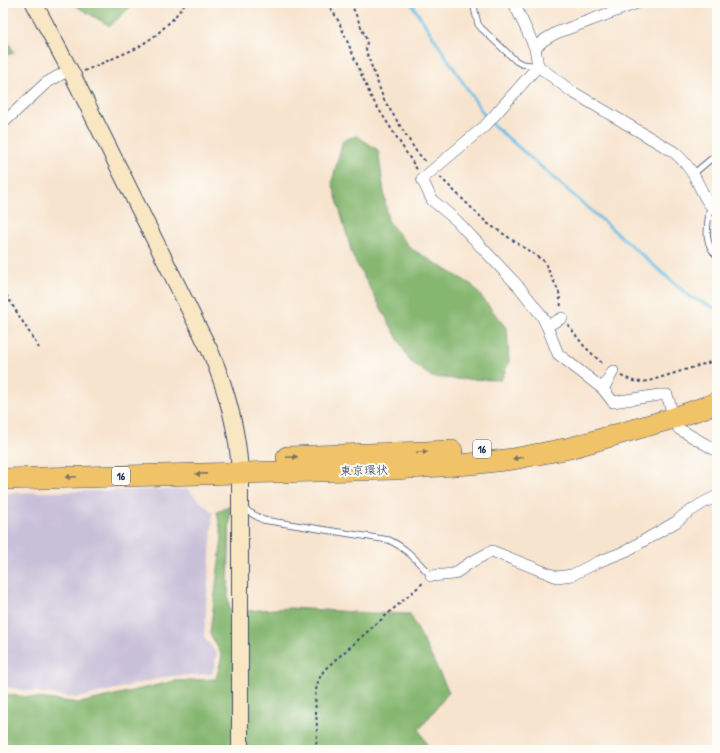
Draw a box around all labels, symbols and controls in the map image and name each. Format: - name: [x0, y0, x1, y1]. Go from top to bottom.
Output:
- road number: 16: [473, 440, 491, 458]
- one-way arrow: [416, 449, 428, 456]
- one-way arrow: [286, 454, 299, 460]
- one-way arrow: [512, 455, 524, 461]
- street label: 東京環状: [340, 461, 388, 479]
- road number: 16: [112, 467, 130, 485]
- one-way arrow: [195, 470, 207, 477]
- one-way arrow: [64, 474, 77, 480]

